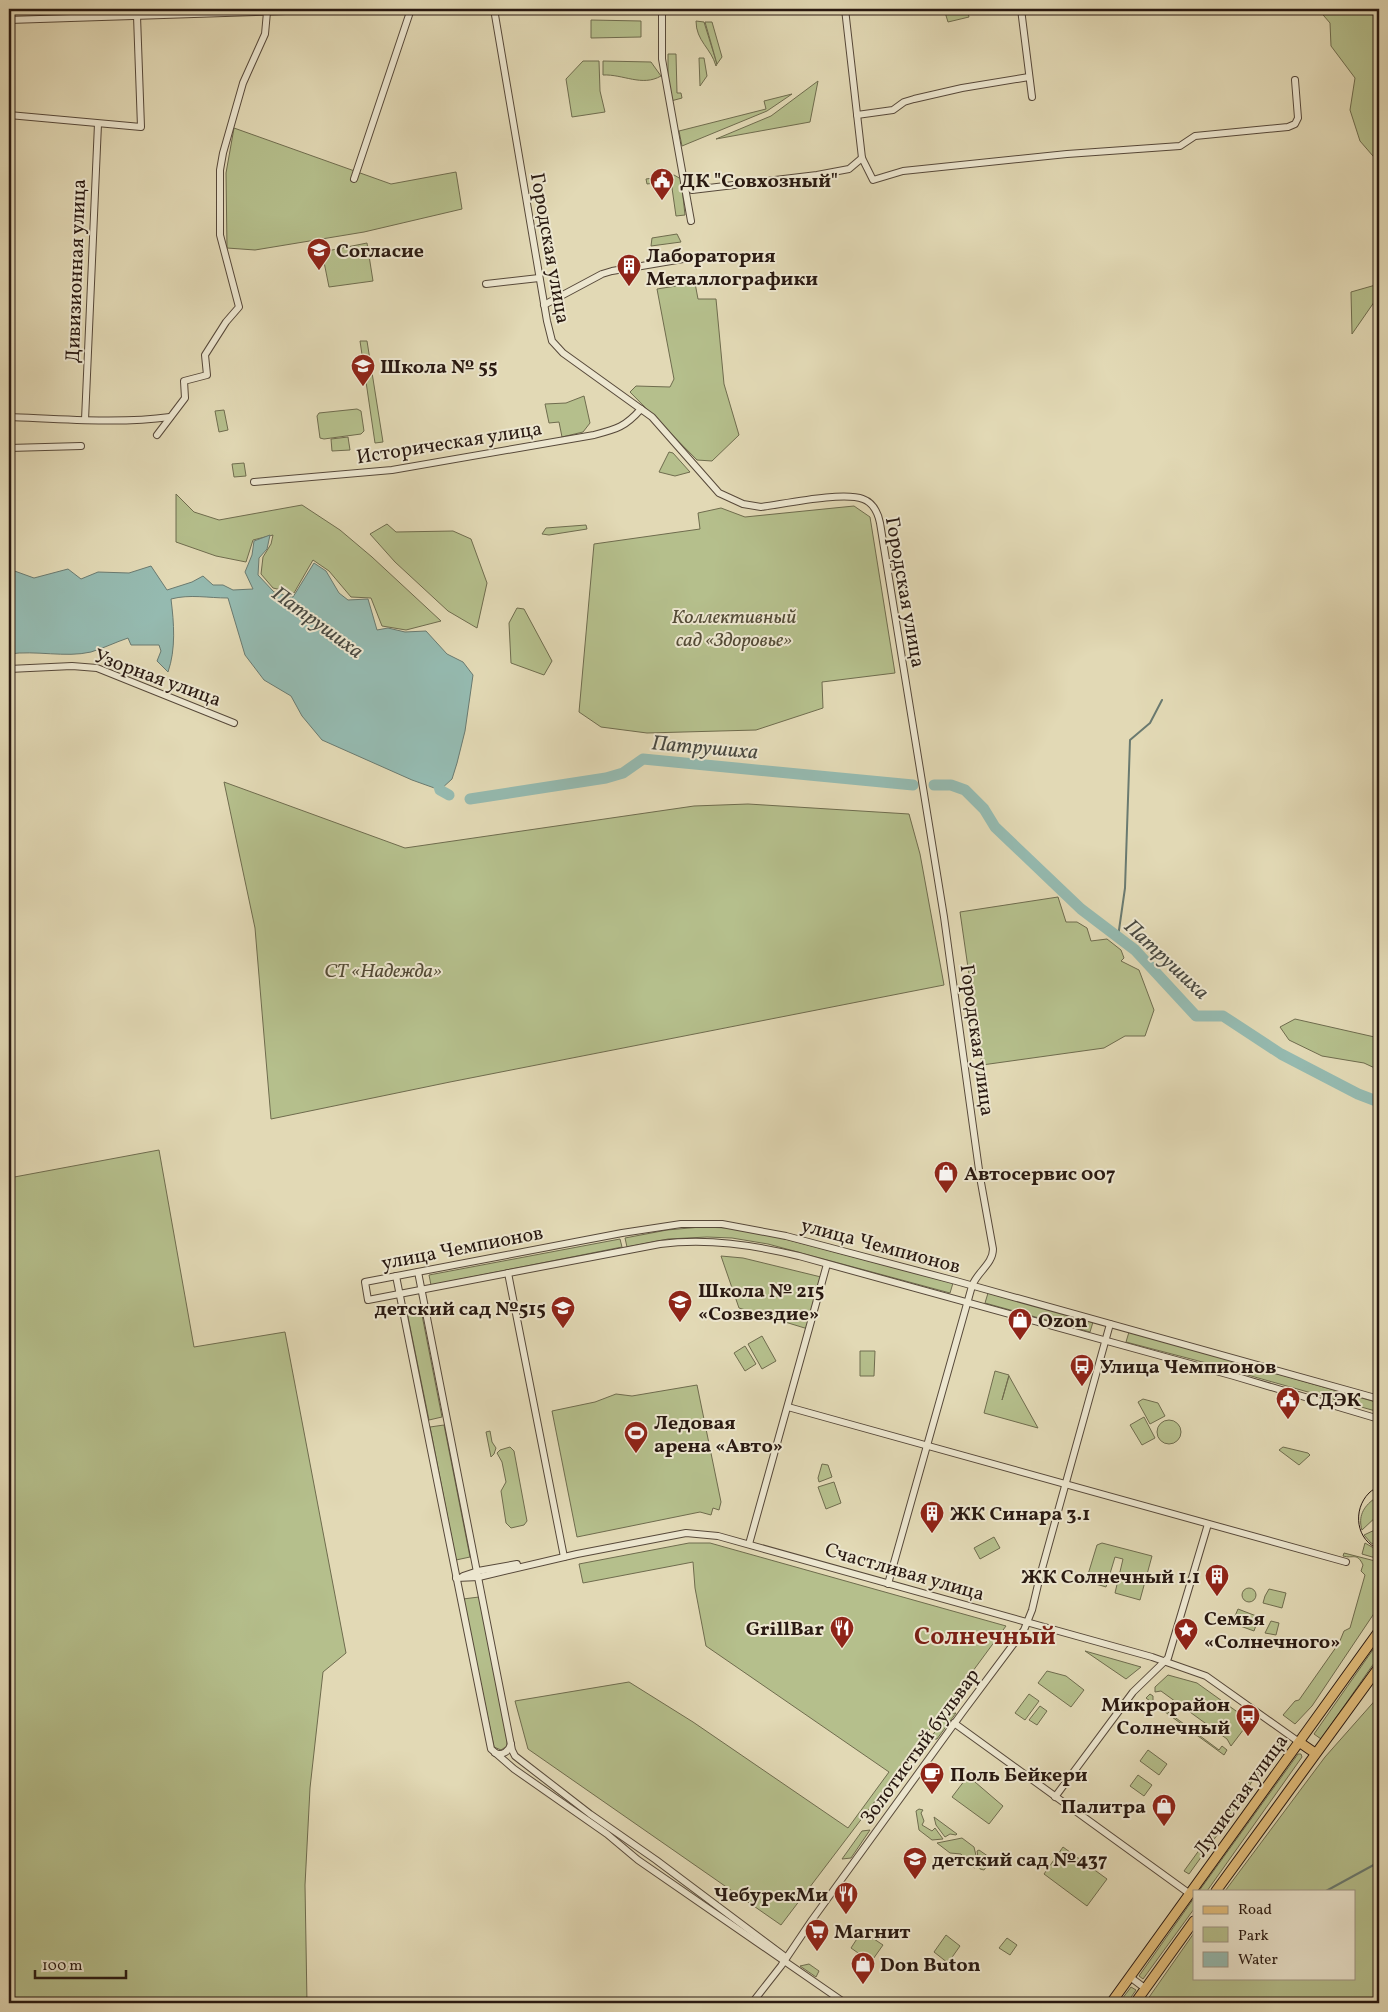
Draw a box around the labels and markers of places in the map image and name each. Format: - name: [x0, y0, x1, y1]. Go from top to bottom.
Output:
- public building icon: ДК "Совхозный": [649, 167, 675, 201]
- place label: ДК "Совхозный": [680, 168, 838, 196]
- school or university icon: Согласие: [306, 237, 332, 271]
- place label: Согласие: [336, 238, 424, 266]
- place label: Лаборатория Металлографики: [646, 243, 818, 294]
- building icon: Лаборатория Металлографики: [616, 253, 642, 287]
- school or university icon: Школа № 55: [350, 353, 376, 387]
- place label: Школа № 55: [380, 354, 498, 382]
- shop icon: Автосервис 007: [933, 1160, 959, 1194]
- place label: Автосервис 007: [964, 1161, 1116, 1189]
- place label: Школа № 215 «Созвездие»: [698, 1278, 824, 1329]
- school or university icon: Школа № 215 «Созвездие»: [667, 1289, 693, 1323]
- school or university icon: детский сад №515: [550, 1295, 576, 1329]
- place label: детский сад №515: [374, 1296, 546, 1324]
- shop icon: Ozon: [1007, 1307, 1033, 1341]
- place label: Ozon: [1038, 1308, 1088, 1336]
- bus stop icon: Улица Чемпионов: [1069, 1353, 1095, 1387]
- place label: Улица Чемпионов: [1100, 1354, 1277, 1382]
- public building icon: СДЭК: [1275, 1386, 1301, 1420]
- place label: СДЭК: [1306, 1387, 1362, 1415]
- place label: Ледовая арена «Авто»: [654, 1410, 783, 1461]
- sports icon: Ледовая арена «Авто»: [623, 1420, 649, 1454]
- building icon: ЖК Синара 3.1: [919, 1500, 945, 1534]
- place label: ЖК Синара 3.1: [950, 1501, 1090, 1529]
- building icon: ЖК Солнечный 1.1: [1204, 1563, 1230, 1597]
- place label: ЖК Солнечный 1.1: [1021, 1564, 1200, 1592]
- place label: Семья «Солнечного»: [1204, 1606, 1340, 1657]
- restaurant icon: GrillBar: [829, 1615, 855, 1649]
- place label: GrillBar: [746, 1616, 824, 1644]
- place icon: Семья «Солнечного»: [1173, 1617, 1199, 1651]
- place label: Микрорайон Солнечный: [1101, 1692, 1230, 1743]
- bus stop icon: Микрорайон Солнечный: [1235, 1703, 1261, 1737]
- cafe icon: Поль Бейкери: [919, 1761, 945, 1795]
- place label: Поль Бейкери: [950, 1762, 1088, 1790]
- shop icon: Палитра: [1151, 1793, 1177, 1827]
- place label: Палитра: [1061, 1794, 1146, 1822]
- school or university icon: детский сад №437: [902, 1846, 928, 1880]
- place label: детский сад №437: [932, 1847, 1107, 1875]
- restaurant icon: ЧебурекМи: [833, 1881, 859, 1915]
- place label: ЧебурекМи: [714, 1882, 828, 1910]
- supermarket icon: Магнит: [804, 1918, 830, 1952]
- place label: Магнит: [834, 1919, 911, 1947]
- shop icon: Don Buton: [850, 1951, 876, 1985]
- place label: Don Buton: [880, 1952, 981, 1980]

